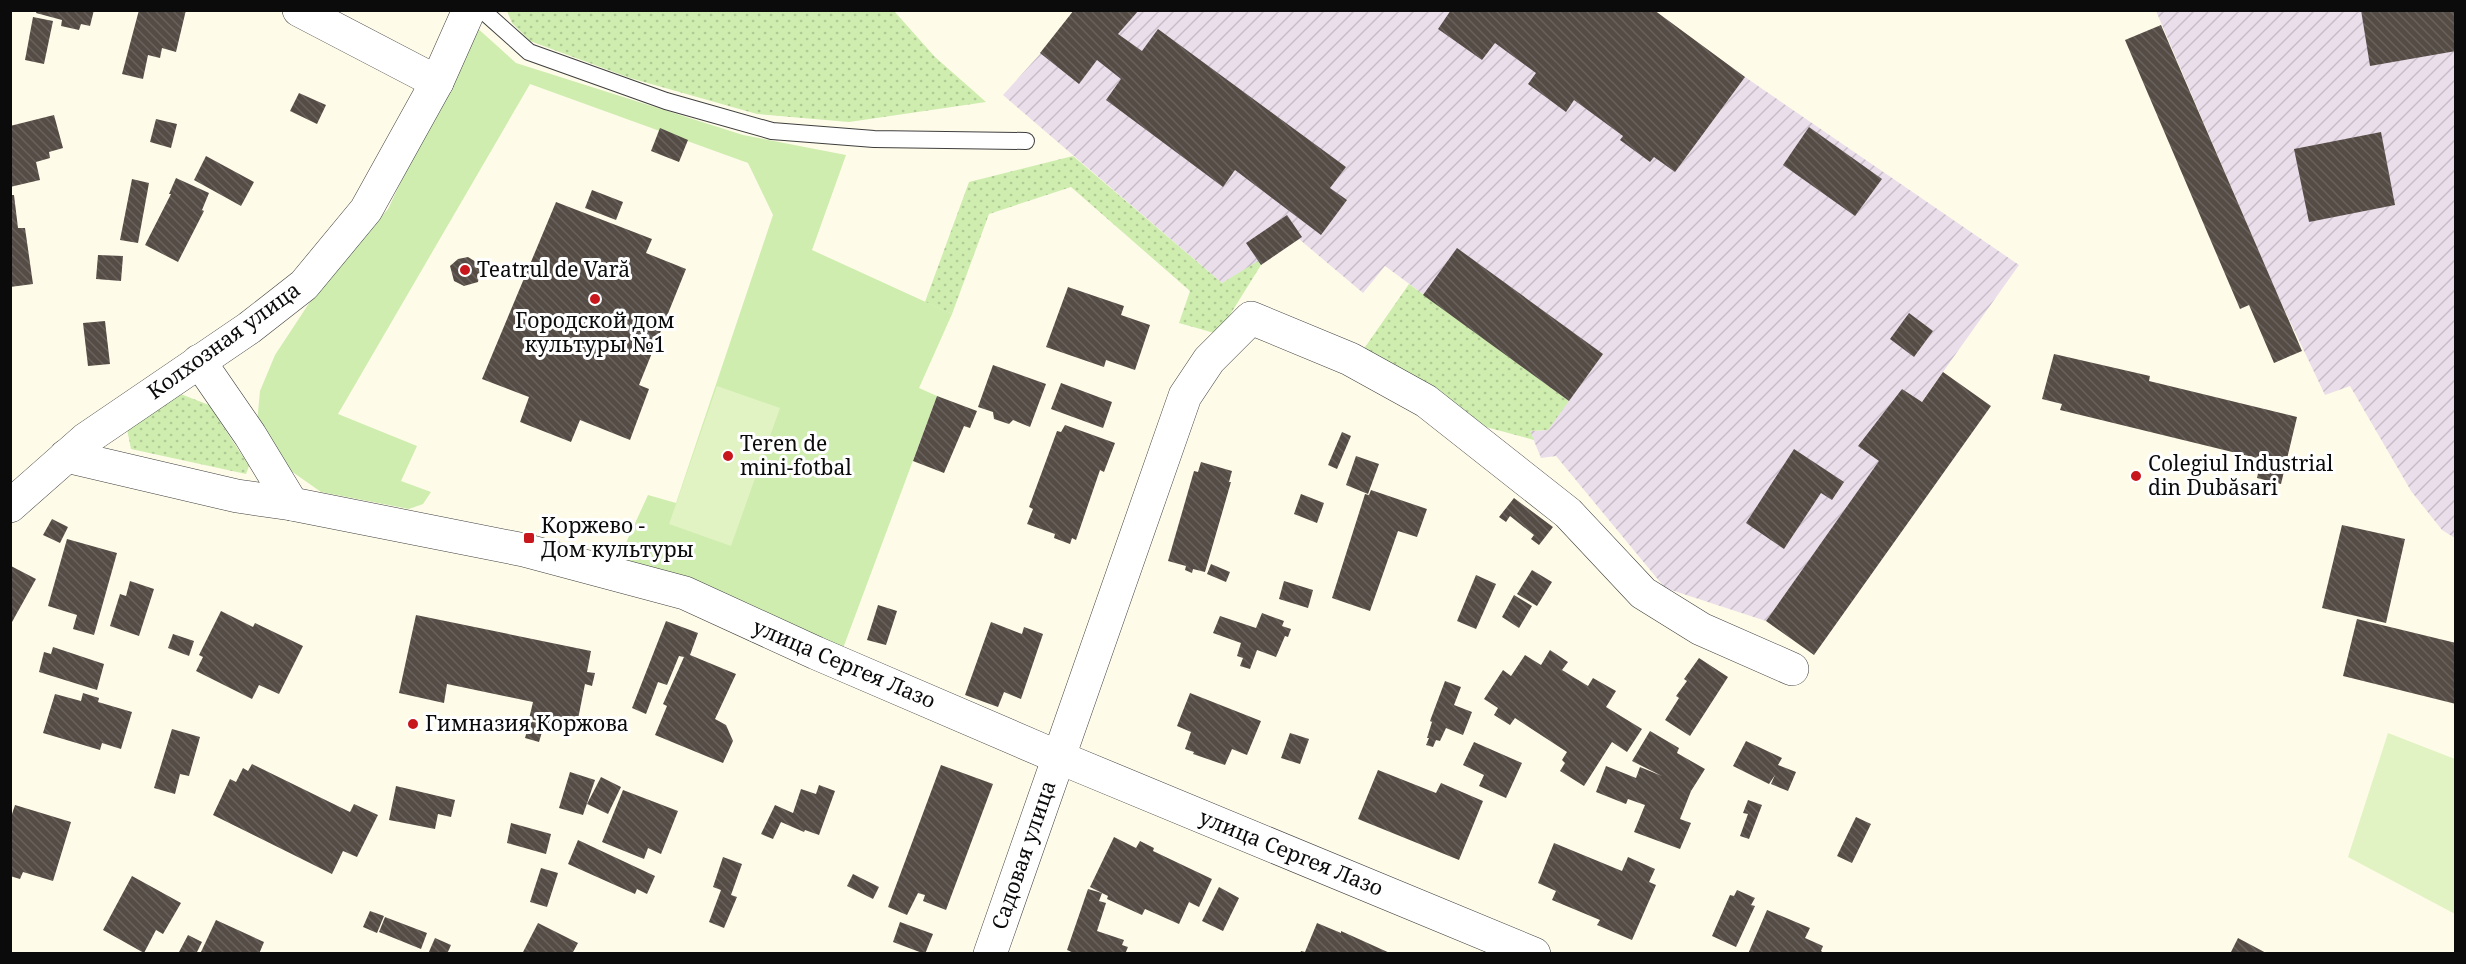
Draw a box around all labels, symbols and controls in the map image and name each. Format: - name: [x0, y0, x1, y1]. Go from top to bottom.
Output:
- place label: Teatrul de Vară: [477, 255, 630, 283]
- marker: Teatrul de Vară: [458, 263, 472, 277]
- street label: Колхозная улица: [141, 275, 305, 405]
- marker: Городской дом культуры №1: [588, 292, 602, 306]
- place label: Городской дом культуры №1: [515, 306, 675, 358]
- place label: Teren de mini-fotbal: [740, 429, 852, 481]
- marker: Teren de mini-fotbal: [721, 449, 735, 463]
- place label: Colegiul Industrial din Dubăsari: [2148, 449, 2334, 501]
- marker: Colegiul Industrial din Dubăsari: [2129, 469, 2143, 483]
- place label: Коржево - Дом культуры: [541, 511, 694, 563]
- marker: Коржево - Дом культуры: [522, 531, 536, 545]
- street label: улица Сергея Лазо: [749, 612, 940, 714]
- place label: Гимназия Коржова: [425, 709, 629, 737]
- marker: Гимназия Коржова: [406, 717, 420, 731]
- street label: Садовая улица: [984, 776, 1062, 933]
- street label: улица Сергея Лазо: [1195, 802, 1387, 902]

